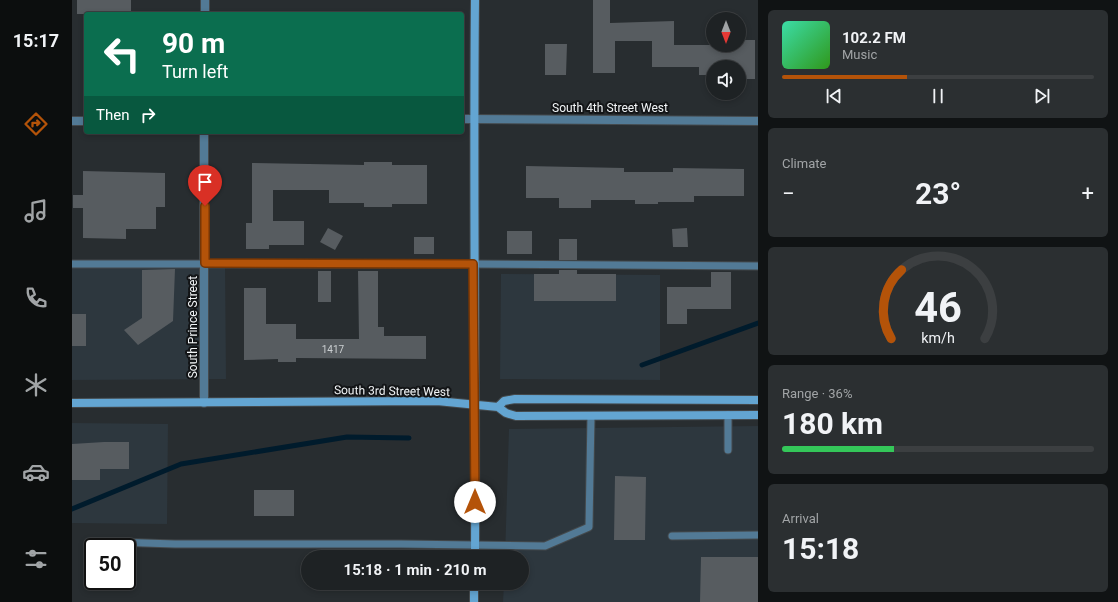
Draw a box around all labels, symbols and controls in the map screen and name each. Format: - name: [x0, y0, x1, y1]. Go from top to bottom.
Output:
- north arrow: [706, 12, 746, 52]
- map controls: [706, 12, 746, 100]
- text: 90 m: [162, 27, 225, 60]
- icon: left: [96, 28, 148, 80]
- text: 102.2 FM: [842, 29, 906, 47]
- text: 15:17: [13, 30, 59, 51]
- text: Music: [842, 47, 877, 62]
- button: sound: [706, 60, 746, 100]
- text: Turn left: [162, 61, 228, 82]
- icon: previous: [823, 85, 845, 107]
- icon: pause: [927, 85, 949, 107]
- icon: next: [1031, 85, 1053, 107]
- street label: South 4th Street West: [552, 101, 668, 115]
- icon: right: [137, 104, 159, 126]
- text: Then: [96, 106, 129, 124]
- icon: directions: [22, 110, 50, 138]
- text: Climate: [782, 156, 826, 171]
- pin: [188, 165, 222, 206]
- icon: arrive: [194, 171, 216, 193]
- text: 23°: [915, 176, 961, 211]
- text: −: [782, 181, 795, 206]
- text: +: [1082, 181, 1094, 206]
- icon: music: [22, 197, 50, 225]
- street label: South Prince Street: [186, 276, 200, 378]
- text: 46: [914, 283, 962, 332]
- icon: phone: [22, 284, 50, 312]
- text: km/h: [921, 330, 955, 346]
- house number: 1417: [322, 344, 345, 355]
- icon: climate: [22, 371, 50, 399]
- street label: South 3rd Street West: [334, 383, 450, 399]
- text: Range · 36%: [782, 386, 852, 401]
- text: 180 km: [782, 406, 883, 441]
- icon: car: [22, 458, 50, 486]
- position arrow: [454, 481, 496, 523]
- text: Arrival: [782, 511, 819, 526]
- text: 15:18: [782, 531, 859, 566]
- speed limit sign: 50: [84, 538, 136, 590]
- icon: filters: [22, 545, 50, 573]
- text: 15:18 · 1 min · 210 m: [344, 561, 486, 579]

